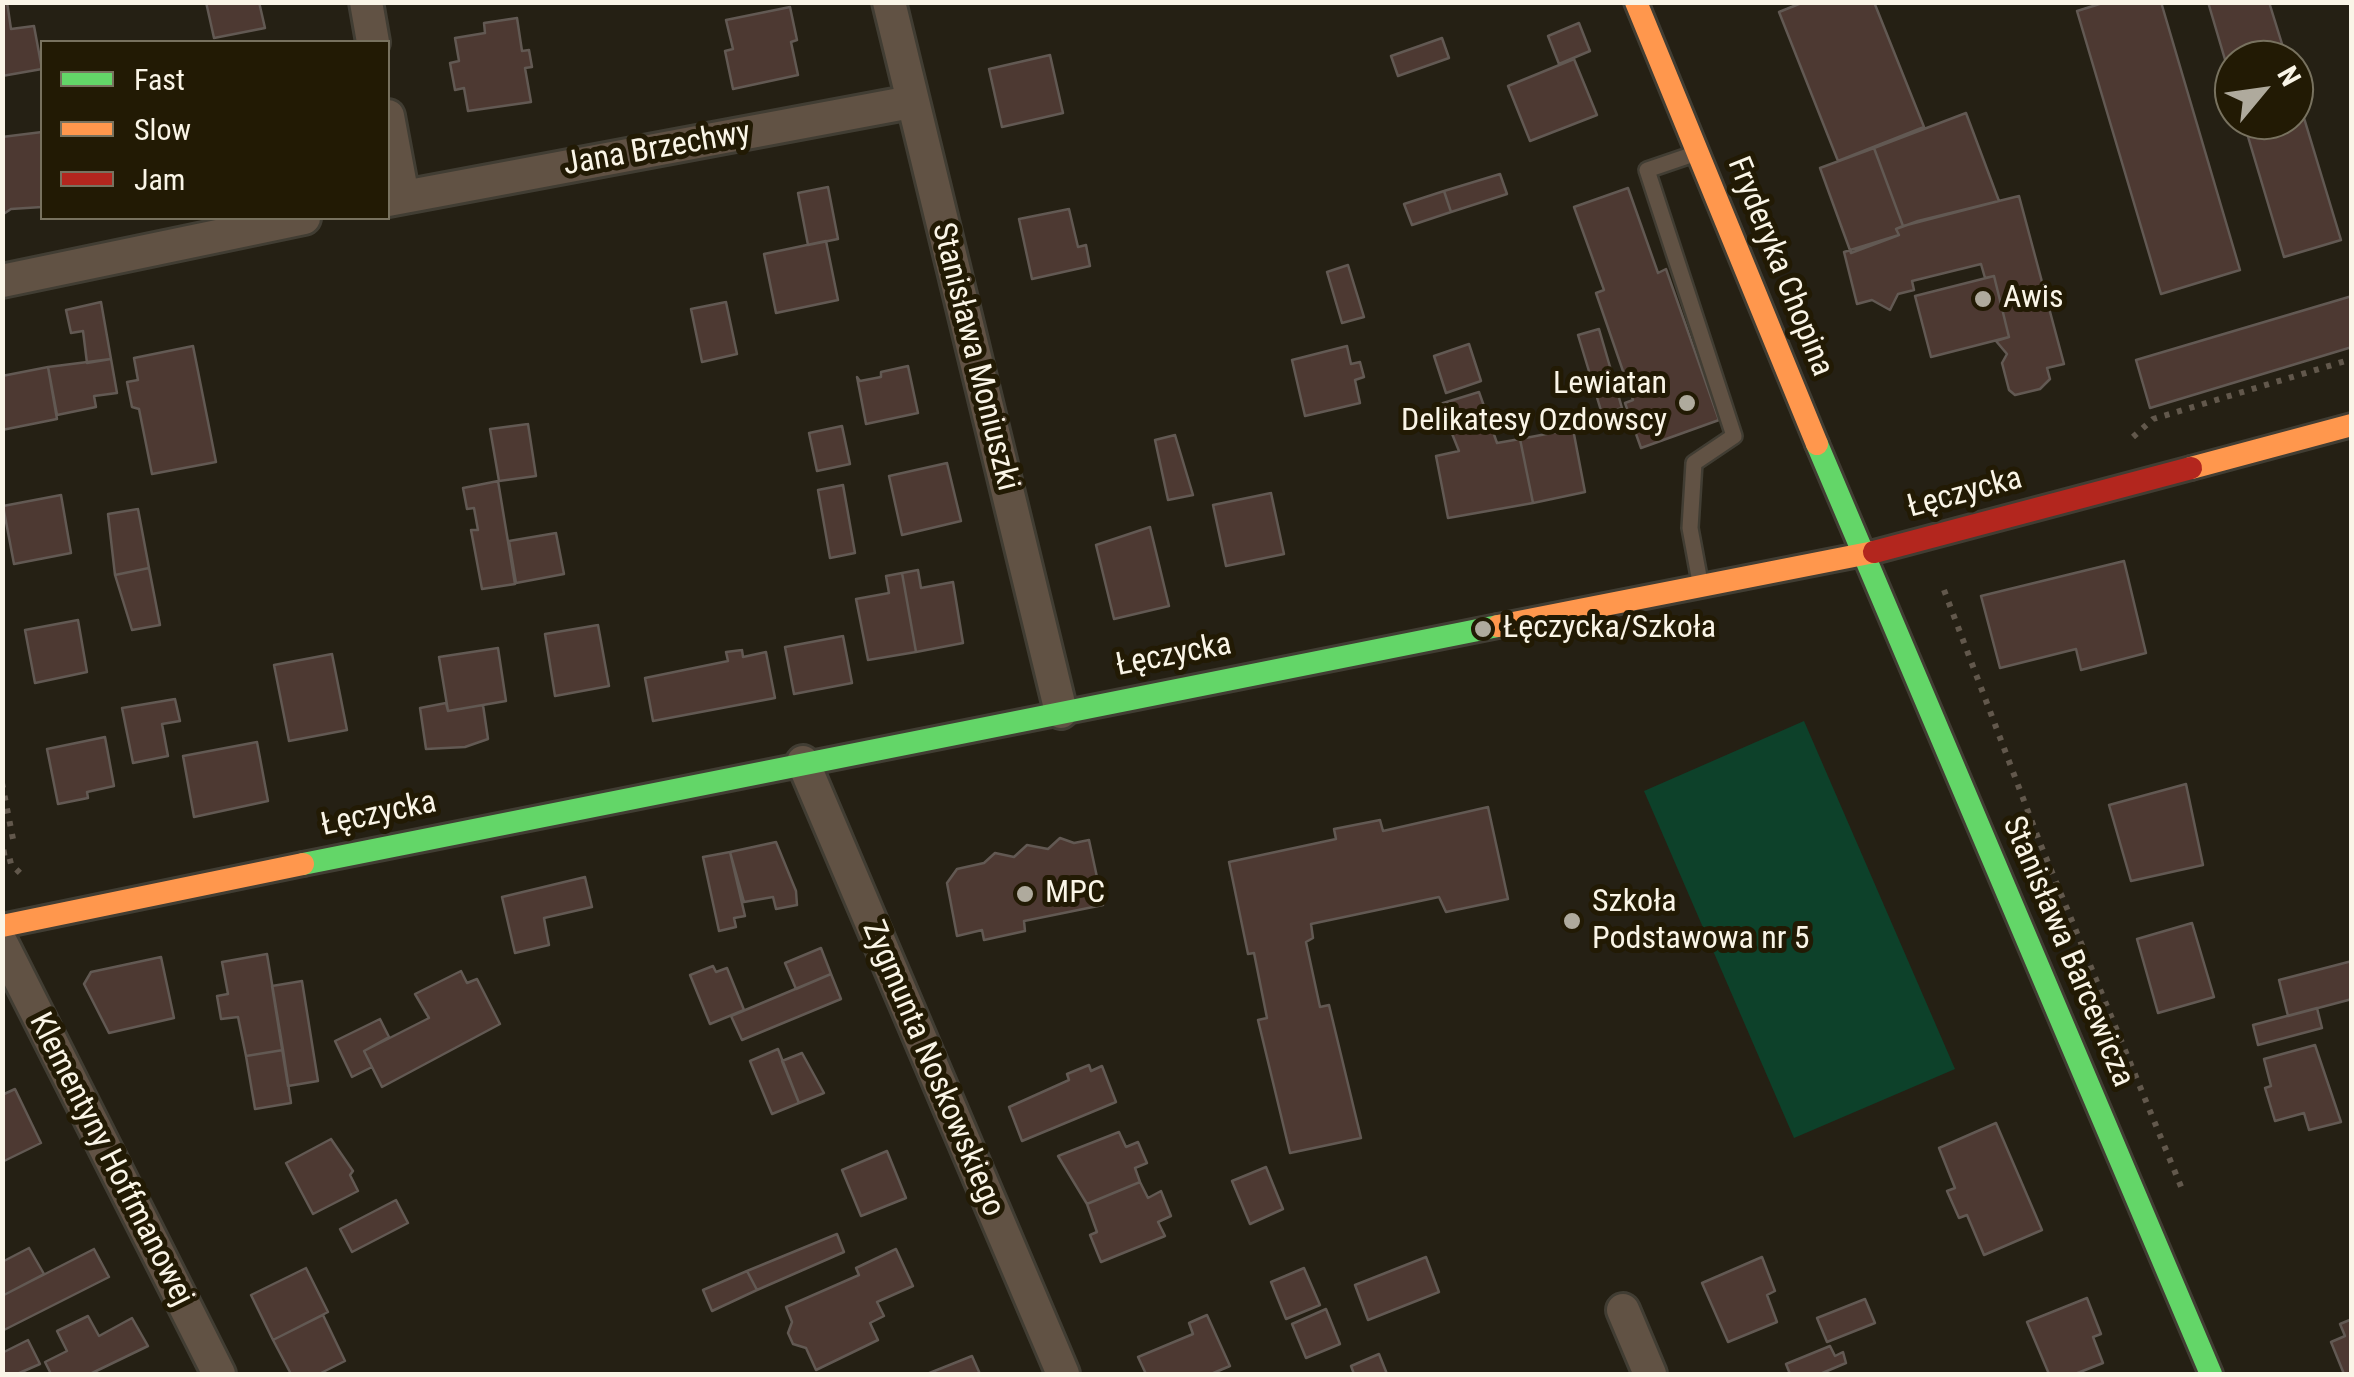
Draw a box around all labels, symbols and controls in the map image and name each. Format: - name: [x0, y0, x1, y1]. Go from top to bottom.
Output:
- legend: [40, 40, 390, 220]
- north arrow: [2214, 40, 2314, 140]
- text: N: [2270, 61, 2308, 92]
- text: Fast: [134, 62, 185, 97]
- text: Slow: [134, 112, 191, 147]
- street label: Jana Brzechwy: [560, 115, 754, 185]
- street label: Fryderyka Chopina: [1718, 152, 1840, 382]
- text: Jam: [134, 162, 185, 197]
- street label: Stanisława Moniuszki: [922, 219, 1026, 495]
- place label: Awis: [2003, 280, 2064, 318]
- marker: Awis: [1972, 288, 1994, 310]
- place label: Lewiatan Delikatesy Ozdowscy: [1401, 366, 1667, 441]
- marker: Lewiatan Delikatesy Ozdowscy: [1676, 392, 1698, 414]
- street label: Łęczycka: [1904, 460, 2026, 528]
- place label: Łęczycka/Szkoła: [1503, 610, 1716, 648]
- marker: Łęczycka/Szkoła: [1472, 618, 1494, 640]
- street label: Łęczycka: [1113, 626, 1235, 686]
- street label: Łęczycka: [318, 784, 440, 846]
- street label: Stanisława Barcewicza: [1993, 811, 2141, 1093]
- place label: MPC: [1045, 875, 1105, 913]
- marker: MPC: [1014, 883, 1036, 905]
- place label: Szkoła Podstawowa nr 5: [1592, 884, 1810, 959]
- marker: Szkoła Podstawowa nr 5: [1561, 910, 1583, 932]
- street label: Zygmunta Noskowskiego: [852, 915, 1012, 1223]
- street label: Klementyny Hoffmanowej: [19, 1007, 201, 1313]

